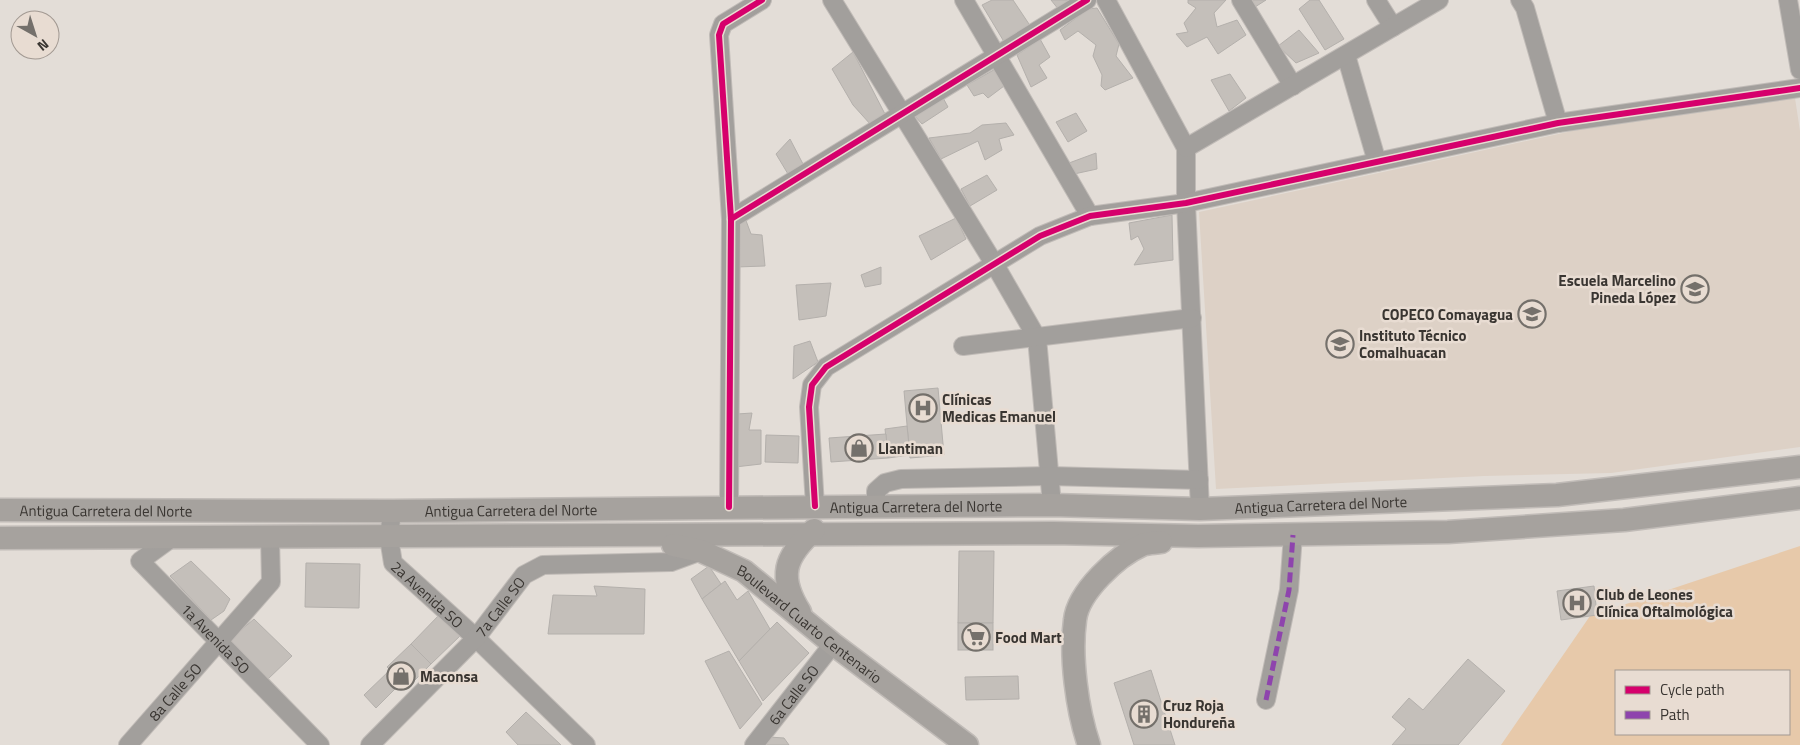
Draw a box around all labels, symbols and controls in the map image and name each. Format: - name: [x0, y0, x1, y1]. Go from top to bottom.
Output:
- north arrow: [10, 10, 60, 60]
- text: N: [33, 34, 54, 57]
- place label: Escuela Marcelino Pineda López: [1558, 269, 1676, 309]
- school or university icon: Escuela Marcelino Pineda López: [1680, 274, 1710, 304]
- school or university icon: COPECO Comayagua: [1517, 299, 1547, 329]
- place label: COPECO Comayagua: [1382, 303, 1513, 326]
- place label: Instituto Técnico Comalhuacan: [1359, 324, 1466, 364]
- school or university icon: Instituto Técnico Comalhuacan: [1325, 329, 1355, 359]
- place label: Clínicas Medicas Emanuel: [942, 388, 1056, 428]
- hospital icon: Clínicas Medicas Emanuel: [908, 393, 938, 423]
- shop icon: Llantiman: [844, 433, 874, 463]
- place label: Llantiman: [878, 437, 943, 460]
- street label: Antigua Carretera del Norte: [1234, 489, 1408, 519]
- street label: Antigua Carretera del Norte: [830, 494, 1002, 519]
- street label: Antigua Carretera del Norte: [425, 498, 597, 522]
- street label: Antigua Carretera del Norte: [20, 499, 192, 522]
- street label: 2a Avenida SO: [386, 555, 469, 633]
- street label: Boulevard Cuarto Centenario: [733, 558, 887, 689]
- street label: 7a Calle SO: [469, 571, 531, 642]
- place label: Club de Leones Clínica Oftalmológica: [1596, 583, 1733, 623]
- hospital icon: Club de Leones Clínica Oftalmológica: [1562, 588, 1592, 618]
- street label: 1a Avenida SO: [176, 598, 256, 679]
- supermarket icon: Food Mart: [961, 622, 991, 652]
- place label: Food Mart: [995, 626, 1062, 649]
- street label: 8a Calle SO: [143, 657, 207, 726]
- street label: 6a Calle SO: [763, 660, 824, 730]
- shop icon: Maconsa: [386, 661, 416, 691]
- place label: Maconsa: [420, 665, 479, 688]
- legend: [1615, 670, 1790, 735]
- text: Cycle path: [1660, 678, 1725, 701]
- place label: Cruz Roja Hondureña: [1163, 694, 1235, 734]
- building icon: Cruz Roja Hondureña: [1129, 699, 1159, 729]
- text: Path: [1660, 703, 1690, 726]

